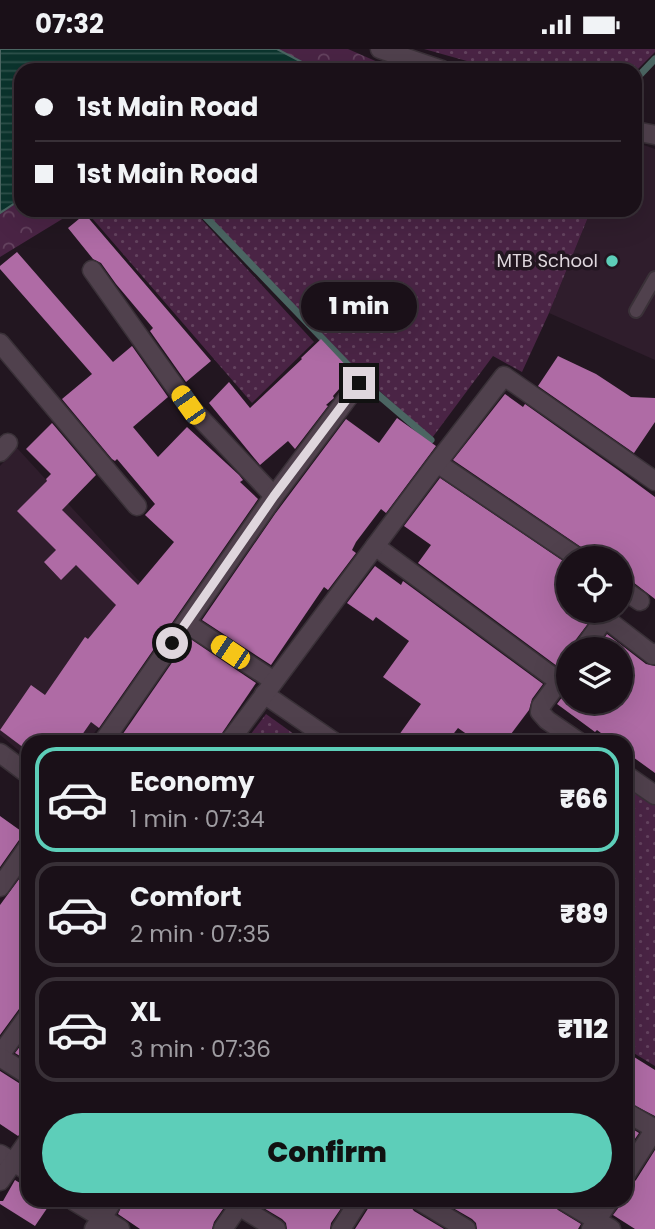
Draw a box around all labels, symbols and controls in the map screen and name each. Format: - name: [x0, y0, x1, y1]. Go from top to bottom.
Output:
- text: 07:32: [35, 6, 104, 42]
- text: 1st Main Road: [77, 89, 258, 125]
- text: 1st Main Road: [77, 156, 258, 192]
- place label: MTB School: [496, 248, 598, 273]
- marker: MTB School: [604, 253, 620, 269]
- callout: 1 min: [301, 281, 417, 331]
- text: 1 min: [329, 290, 389, 322]
- route end: [343, 367, 375, 399]
- car: [168, 382, 209, 428]
- map controls: [556, 546, 633, 714]
- button: locate: [556, 546, 633, 623]
- route start: [156, 627, 188, 659]
- car: [207, 632, 254, 672]
- button: layers: [556, 637, 633, 714]
- text: Economy: [130, 764, 254, 800]
- icon: car: [46, 768, 109, 831]
- text: ₹66: [560, 781, 608, 817]
- text: 1 min · 07:34: [130, 803, 265, 835]
- text: Comfort: [130, 879, 242, 915]
- icon: car: [46, 883, 109, 946]
- text: ₹89: [560, 896, 608, 932]
- text: 2 min · 07:35: [130, 918, 270, 950]
- text: XL: [130, 994, 161, 1030]
- icon: car: [46, 998, 109, 1061]
- text: ₹112: [558, 1011, 608, 1047]
- text: 3 min · 07:36: [130, 1033, 271, 1065]
- button: Confirm: [42, 1113, 612, 1193]

